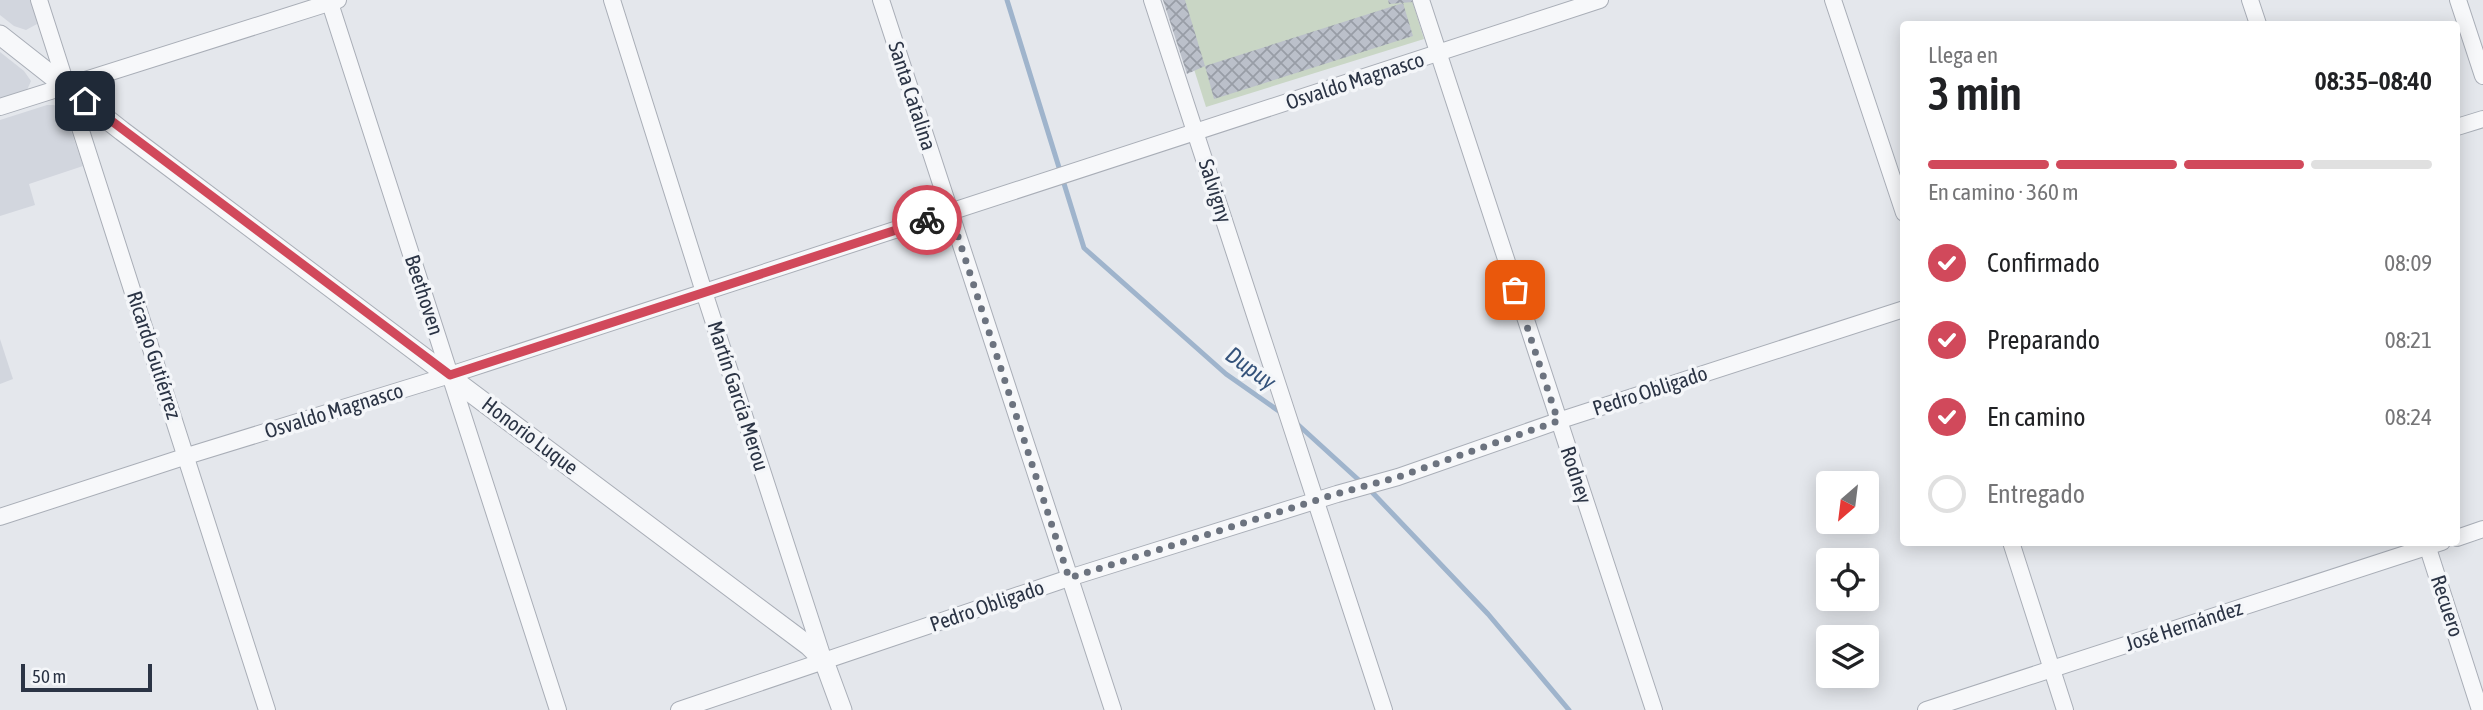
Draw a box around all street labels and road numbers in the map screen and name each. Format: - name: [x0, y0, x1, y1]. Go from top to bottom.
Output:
- street label: Santa Catalina: [884, 38, 942, 153]
- street label: Osvaldo Magnasco: [1283, 46, 1427, 114]
- street label: Salvigny: [1194, 156, 1238, 226]
- street label: Beethoven: [401, 252, 449, 338]
- street label: Ricardo Gutiérrez: [123, 288, 187, 422]
- street label: Martín García Merou: [703, 318, 774, 474]
- street label: Pedro Obligado: [1589, 360, 1710, 420]
- street label: Osvaldo Magnasco: [261, 378, 406, 443]
- street label: Honorio Luque: [478, 391, 583, 479]
- street label: Rodney: [1556, 443, 1598, 507]
- street label: Recuero: [2427, 572, 2469, 640]
- street label: Pedro Obligado: [926, 574, 1047, 636]
- street label: José Hernández: [2122, 595, 2246, 655]

